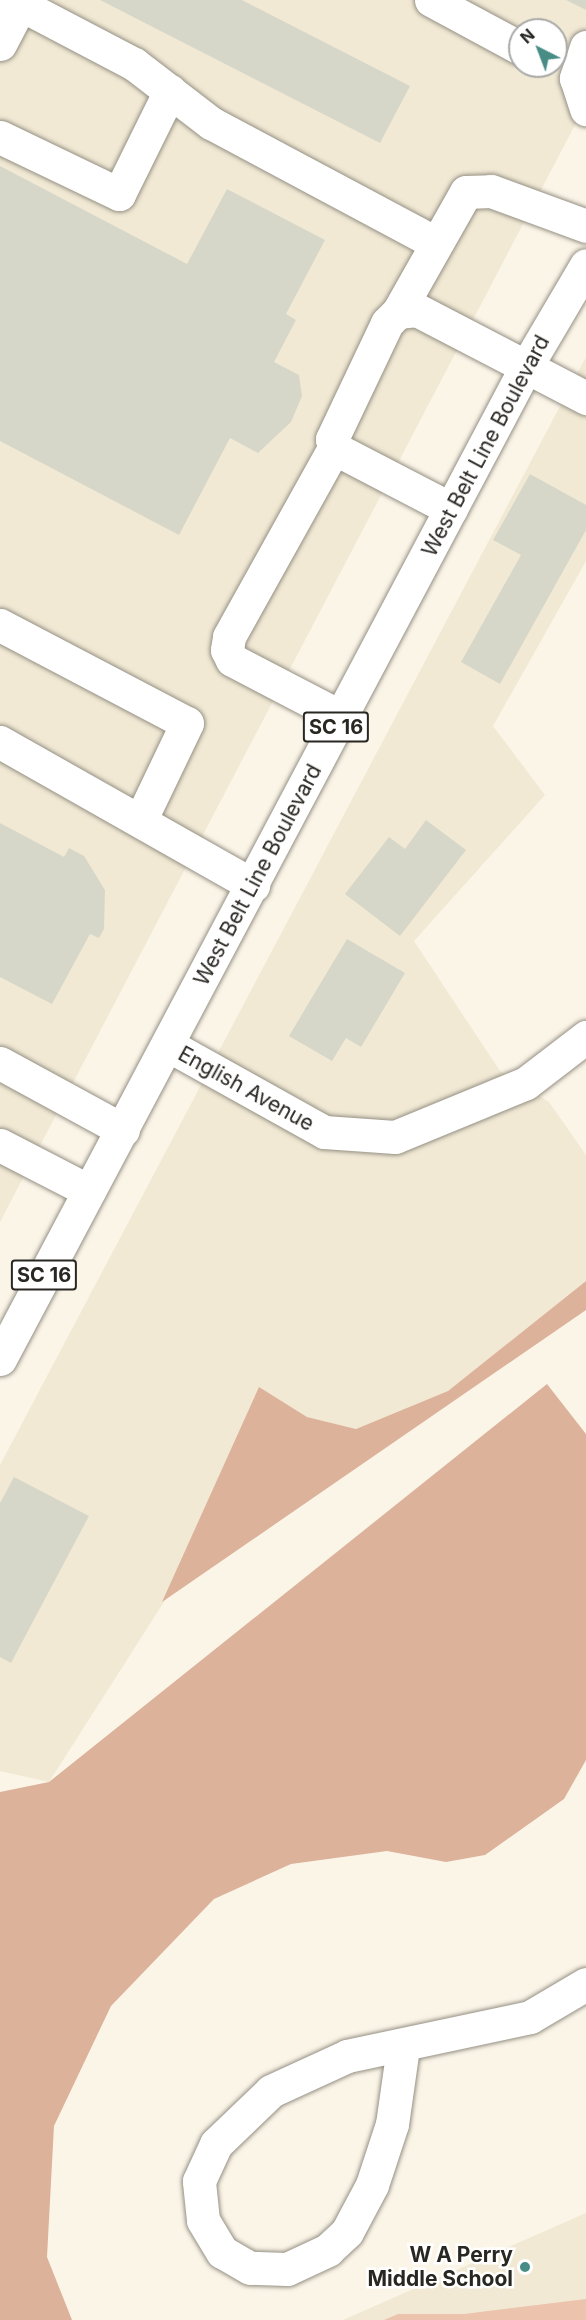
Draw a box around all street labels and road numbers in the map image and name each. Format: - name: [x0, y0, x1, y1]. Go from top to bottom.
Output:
- street label: West Belt Line Boulevard: [417, 331, 555, 561]
- road number: SC 16: [302, 710, 370, 744]
- street label: West Belt Line Boulevard: [189, 760, 327, 990]
- street label: English Avenue: [174, 1041, 318, 1137]
- road number: SC 16: [9, 1258, 78, 1292]

